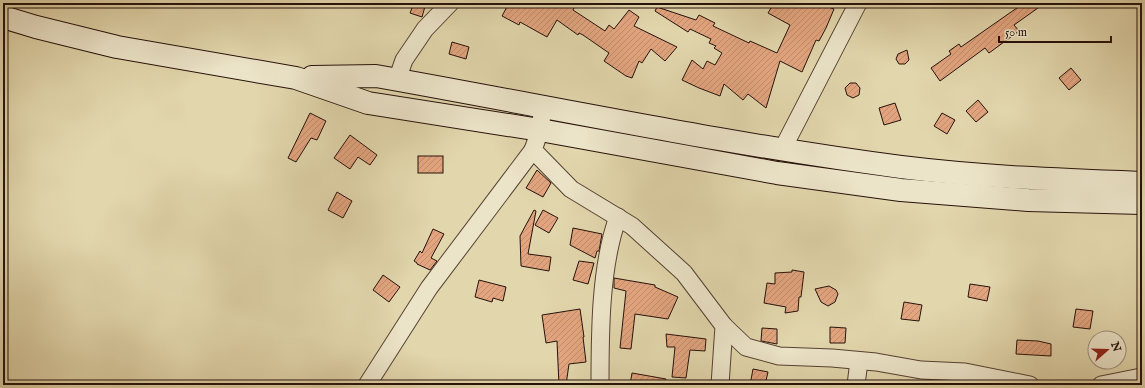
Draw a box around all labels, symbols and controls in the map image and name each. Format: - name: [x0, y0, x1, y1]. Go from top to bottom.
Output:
- scale bar: [999, 18, 1111, 44]
- text: 50 m: [1005, 25, 1027, 40]
- north arrow: [1087, 330, 1127, 370]
- text: N: [1107, 339, 1124, 354]

